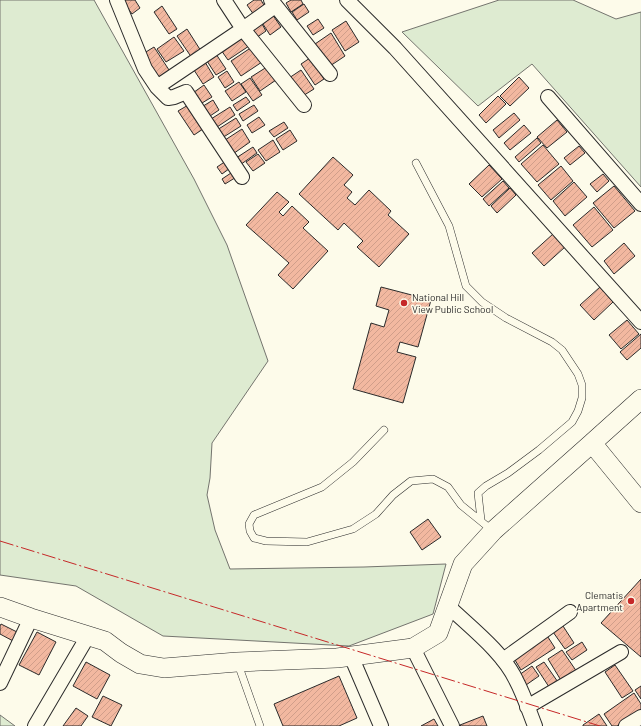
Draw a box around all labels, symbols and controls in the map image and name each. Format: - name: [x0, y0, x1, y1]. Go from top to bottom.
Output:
- place label: National Hill View Public School: [412, 291, 493, 315]
- marker: National Hill View Public School: [399, 298, 409, 308]
- place label: Clematis Apartment: [576, 589, 623, 613]
- marker: Clematis Apartment: [626, 596, 636, 606]

